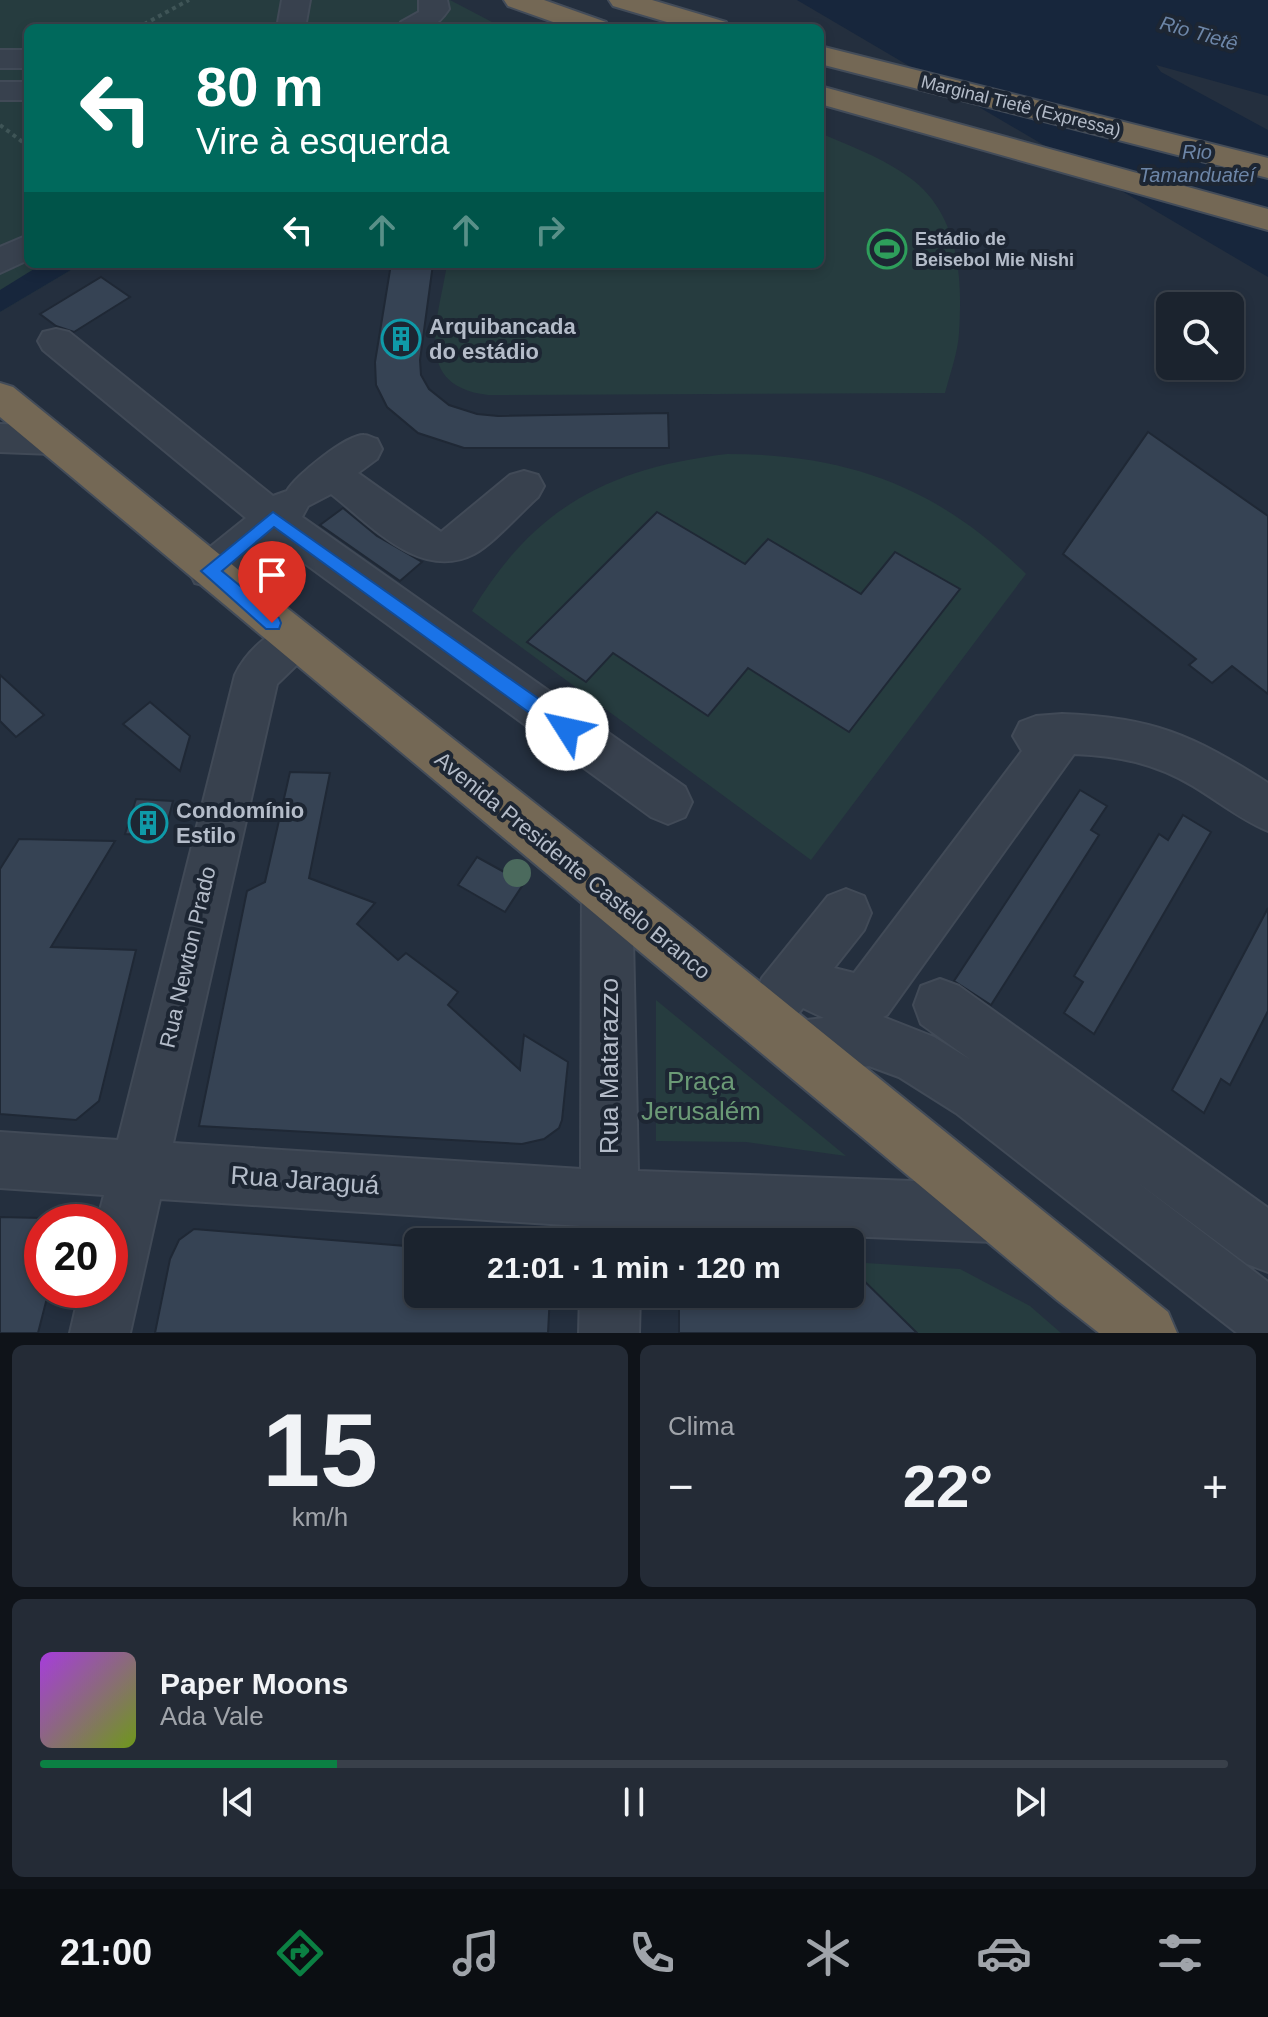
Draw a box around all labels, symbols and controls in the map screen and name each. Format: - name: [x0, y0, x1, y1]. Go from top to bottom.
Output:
- water label: Rio Tietê: [1158, 11, 1240, 55]
- text: 80 m: [196, 55, 324, 118]
- icon: left: [64, 56, 168, 160]
- street label: Marginal Tietê (Expressa): [919, 71, 1123, 141]
- text: Vire à esquerda: [196, 121, 450, 162]
- water label: Rio Tamanduateí: [1139, 141, 1257, 186]
- icon: left: [276, 208, 320, 252]
- icon: ahead: [360, 208, 404, 252]
- icon: ahead: [444, 208, 488, 252]
- icon: right: [528, 208, 572, 252]
- sports icon: Estádio de Beisebol Mie Nishi: [866, 228, 908, 270]
- place label: Estádio de Beisebol Mie Nishi: [915, 229, 1074, 270]
- map controls: [1156, 292, 1244, 380]
- button: search: [1156, 292, 1244, 380]
- place label: Arquibancada do estádio: [429, 314, 576, 364]
- building icon: Arquibancada do estádio: [380, 318, 422, 360]
- pin: [238, 541, 306, 623]
- icon: arrive: [250, 553, 294, 597]
- position arrow: [525, 687, 609, 771]
- street label: Avenida Presidente Castelo Branco: [430, 747, 715, 984]
- place label: Condomínio Estilo: [176, 798, 304, 848]
- building icon: Condomínio Estilo: [127, 802, 169, 844]
- street label: Rua Newton Prado: [154, 864, 221, 1050]
- street label: Rua Matarazzo: [594, 978, 624, 1154]
- park label: Praça Jerusalém: [641, 1066, 761, 1126]
- street label: Rua Jaraguá: [230, 1160, 381, 1200]
- speed limit sign: 20: [24, 1204, 128, 1308]
- text: 21:01 · 1 min · 120 m: [487, 1251, 781, 1284]
- text: 15: [262, 1392, 378, 1508]
- text: Clima: [668, 1411, 734, 1441]
- text: 22°: [903, 1453, 993, 1520]
- text: −: [668, 1462, 694, 1511]
- text: +: [1202, 1462, 1228, 1511]
- text: km/h: [292, 1502, 348, 1532]
- text: Paper Moons: [160, 1667, 348, 1700]
- text: Ada Vale: [160, 1701, 264, 1731]
- icon: previous: [216, 1780, 260, 1824]
- icon: pause: [612, 1780, 656, 1824]
- icon: next: [1008, 1780, 1052, 1824]
- icon: directions: [272, 1925, 328, 1981]
- icon: music: [448, 1925, 504, 1981]
- icon: phone: [624, 1925, 680, 1981]
- icon: climate: [800, 1925, 856, 1981]
- icon: car: [976, 1925, 1032, 1981]
- icon: filters: [1152, 1925, 1208, 1981]
- text: 21:00: [60, 1932, 152, 1973]

